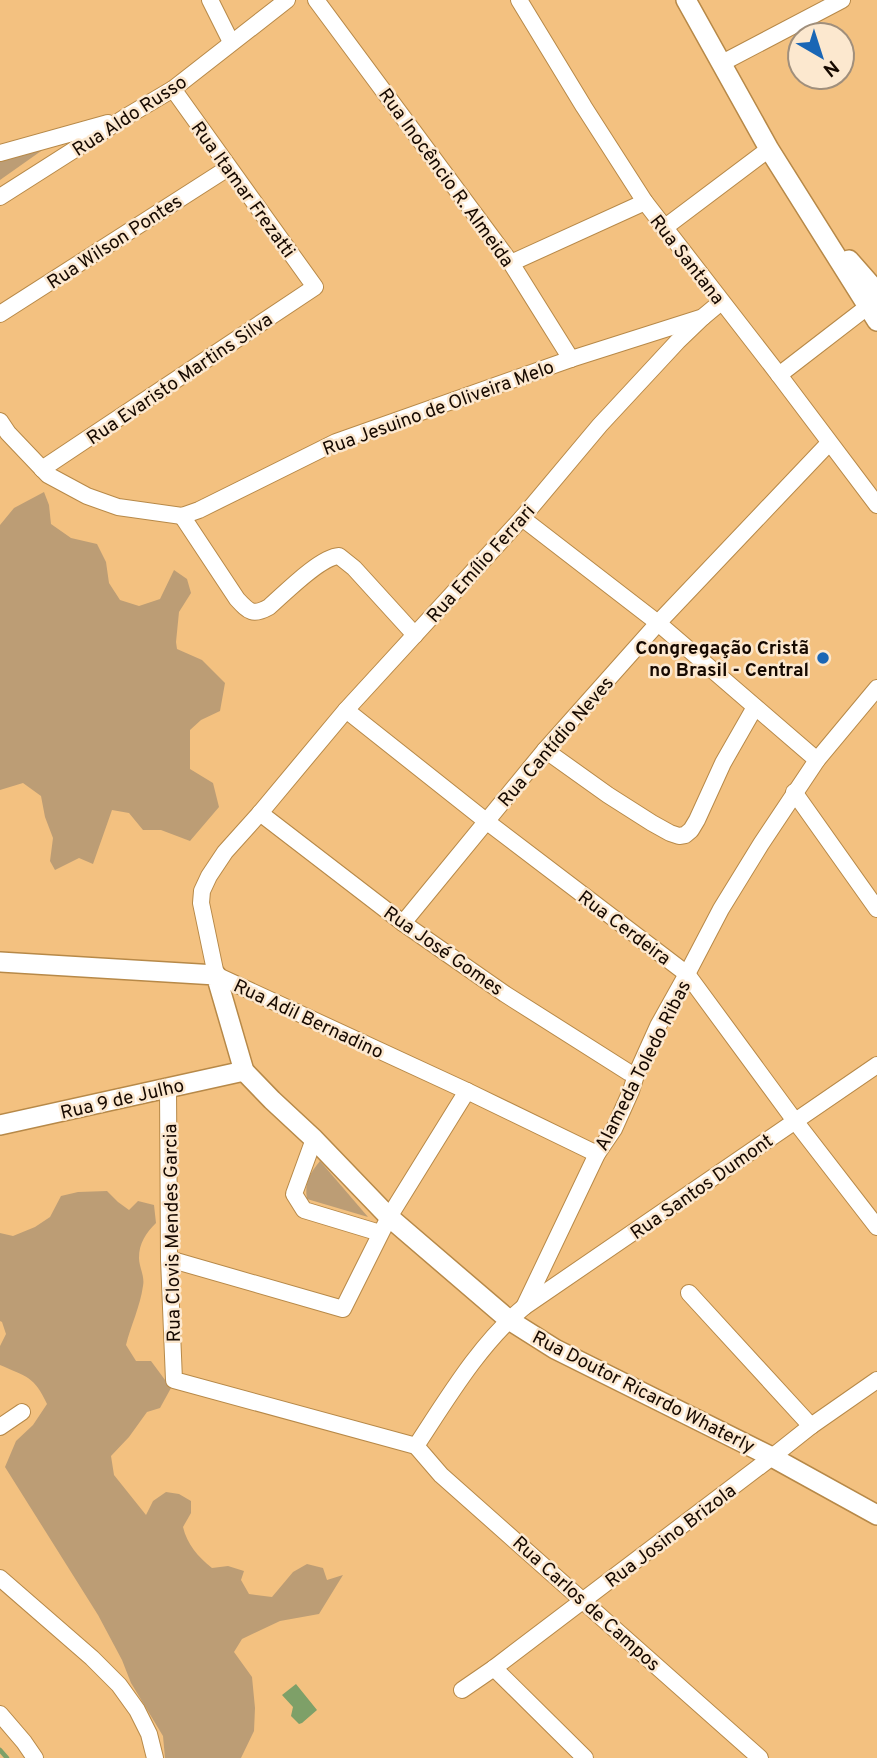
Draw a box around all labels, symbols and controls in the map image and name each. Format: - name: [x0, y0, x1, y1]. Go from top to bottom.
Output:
- north arrow: [786, 21, 856, 91]
- text: N: [818, 54, 843, 81]
- street label: Rua Aldo Russo: [68, 71, 192, 163]
- street label: Rua Inocêncio R. Almeida: [372, 84, 518, 272]
- street label: Rua Itamar Frezatti: [185, 117, 300, 263]
- street label: Rua Wilson Pontes: [43, 190, 187, 295]
- street label: Rua Santana: [644, 210, 729, 310]
- street label: Rua Evaristo Martins Silva: [82, 308, 278, 451]
- street label: Rua Jesuino de Oliveira Melo: [320, 356, 558, 462]
- street label: Rua Emílio Ferrari: [422, 500, 541, 628]
- place label: Congregação Cristã no Brasil - Central: [635, 637, 809, 683]
- marker: Congregação Cristã no Brasil - Central: [815, 650, 831, 666]
- street label: Rua Cantídio Neves: [493, 672, 620, 812]
- street label: Rua Cerdeira: [573, 886, 675, 971]
- street label: Rua José Gomes: [378, 901, 507, 1002]
- street label: Rua Adil Bernadino: [229, 974, 387, 1065]
- street label: Alameda Toledo Ribas: [590, 977, 697, 1155]
- street label: Rua 9 de Julho: [58, 1074, 187, 1126]
- street label: Rua Clovis Mendes Garcia: [159, 1123, 187, 1343]
- street label: Rua Santos Dumont: [626, 1129, 778, 1246]
- street label: Rua Doutor Ricardo Whaterly: [528, 1326, 758, 1459]
- street label: Rua Josino Brizola: [601, 1480, 741, 1594]
- street label: Rua Carlos de Campos: [507, 1532, 665, 1677]

